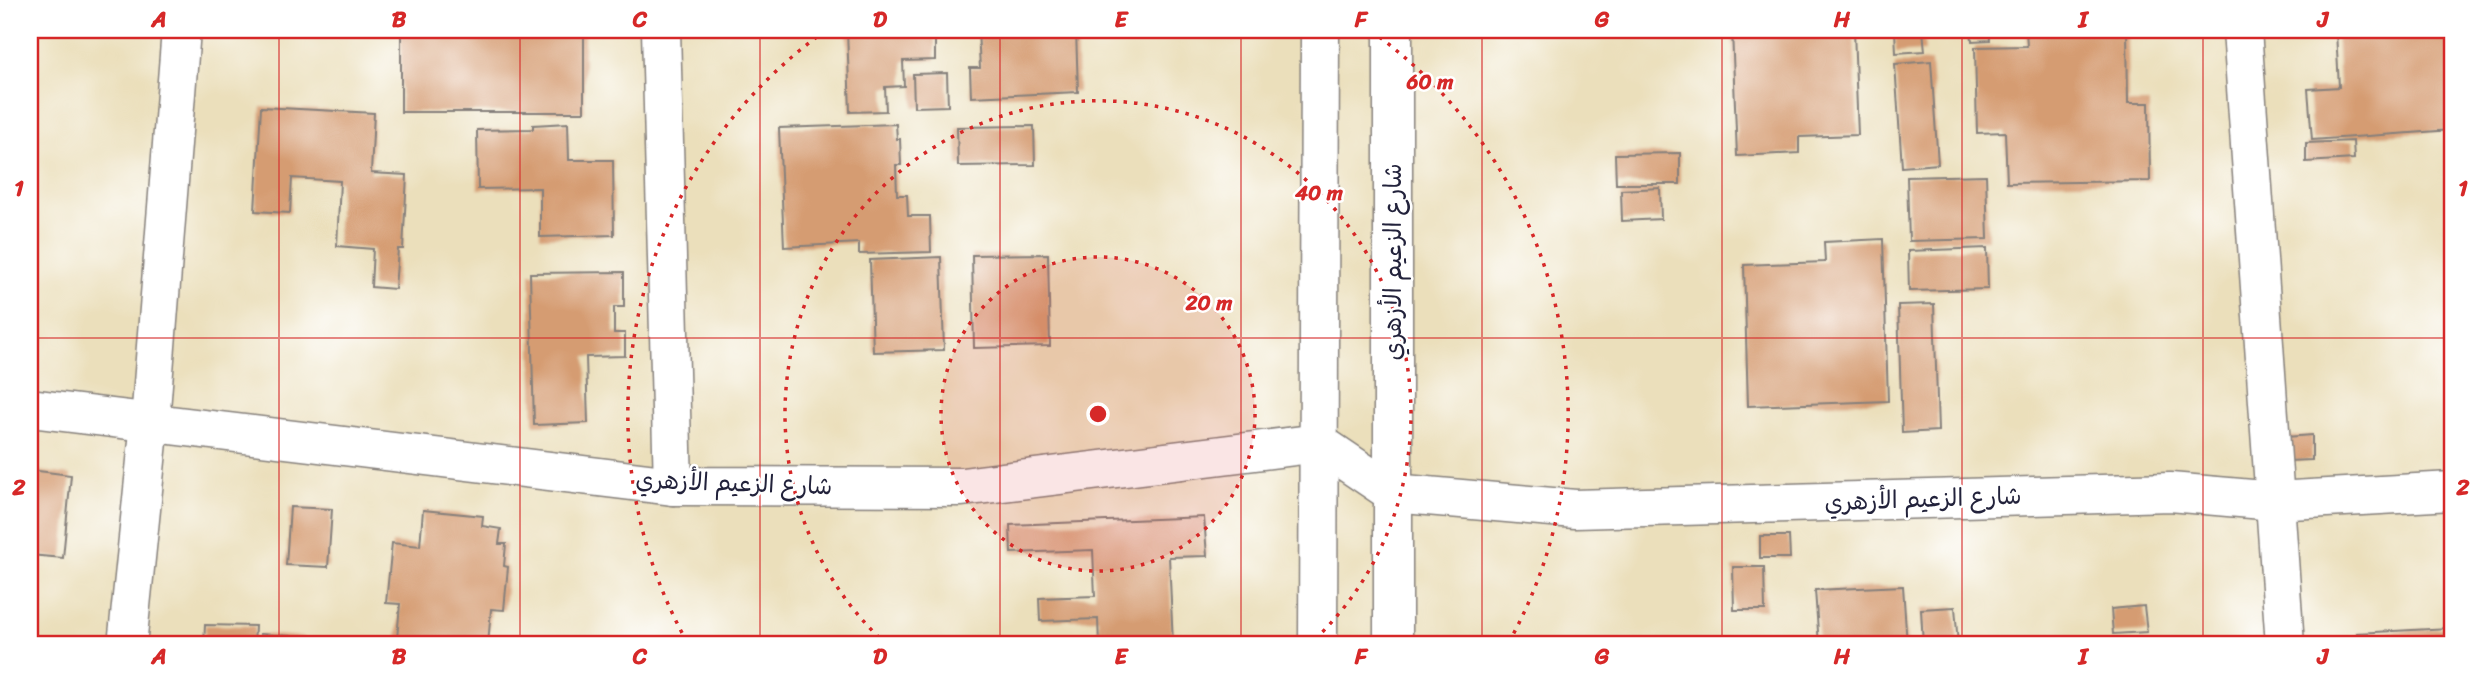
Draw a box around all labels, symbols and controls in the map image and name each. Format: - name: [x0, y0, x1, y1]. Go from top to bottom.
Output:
- text: A: [150, 0, 167, 40]
- text: B: [392, 0, 407, 40]
- text: C: [632, 0, 648, 40]
- text: D: [873, 0, 888, 40]
- text: E: [1115, 0, 1130, 40]
- text: F: [1354, 0, 1369, 40]
- text: G: [1594, 0, 1610, 40]
- text: H: [1833, 0, 1851, 40]
- text: I: [2077, 0, 2089, 40]
- text: J: [2316, 0, 2330, 40]
- text: 60 m: [1406, 63, 1454, 101]
- street label: شارع الزعيم الأزهري: [1372, 163, 1414, 361]
- text: 1: [14, 168, 24, 209]
- text: 1: [2458, 168, 2468, 209]
- text: 40 m: [1294, 174, 1344, 212]
- text: 20 m: [1185, 284, 1233, 322]
- centre of rings: [1086, 402, 1110, 426]
- street label: شارع الزعيم الأزهري: [635, 459, 833, 507]
- text: 2: [11, 467, 26, 508]
- text: 2: [2455, 467, 2470, 508]
- street label: شارع الزعيم الأزهري: [1824, 475, 2022, 523]
- text: A: [150, 636, 167, 675]
- text: B: [392, 636, 407, 675]
- text: C: [632, 636, 648, 675]
- text: D: [873, 636, 888, 675]
- text: E: [1115, 636, 1130, 675]
- text: F: [1354, 636, 1369, 675]
- text: G: [1594, 636, 1610, 675]
- text: H: [1833, 636, 1851, 675]
- text: I: [2077, 636, 2089, 675]
- text: J: [2316, 636, 2330, 675]

